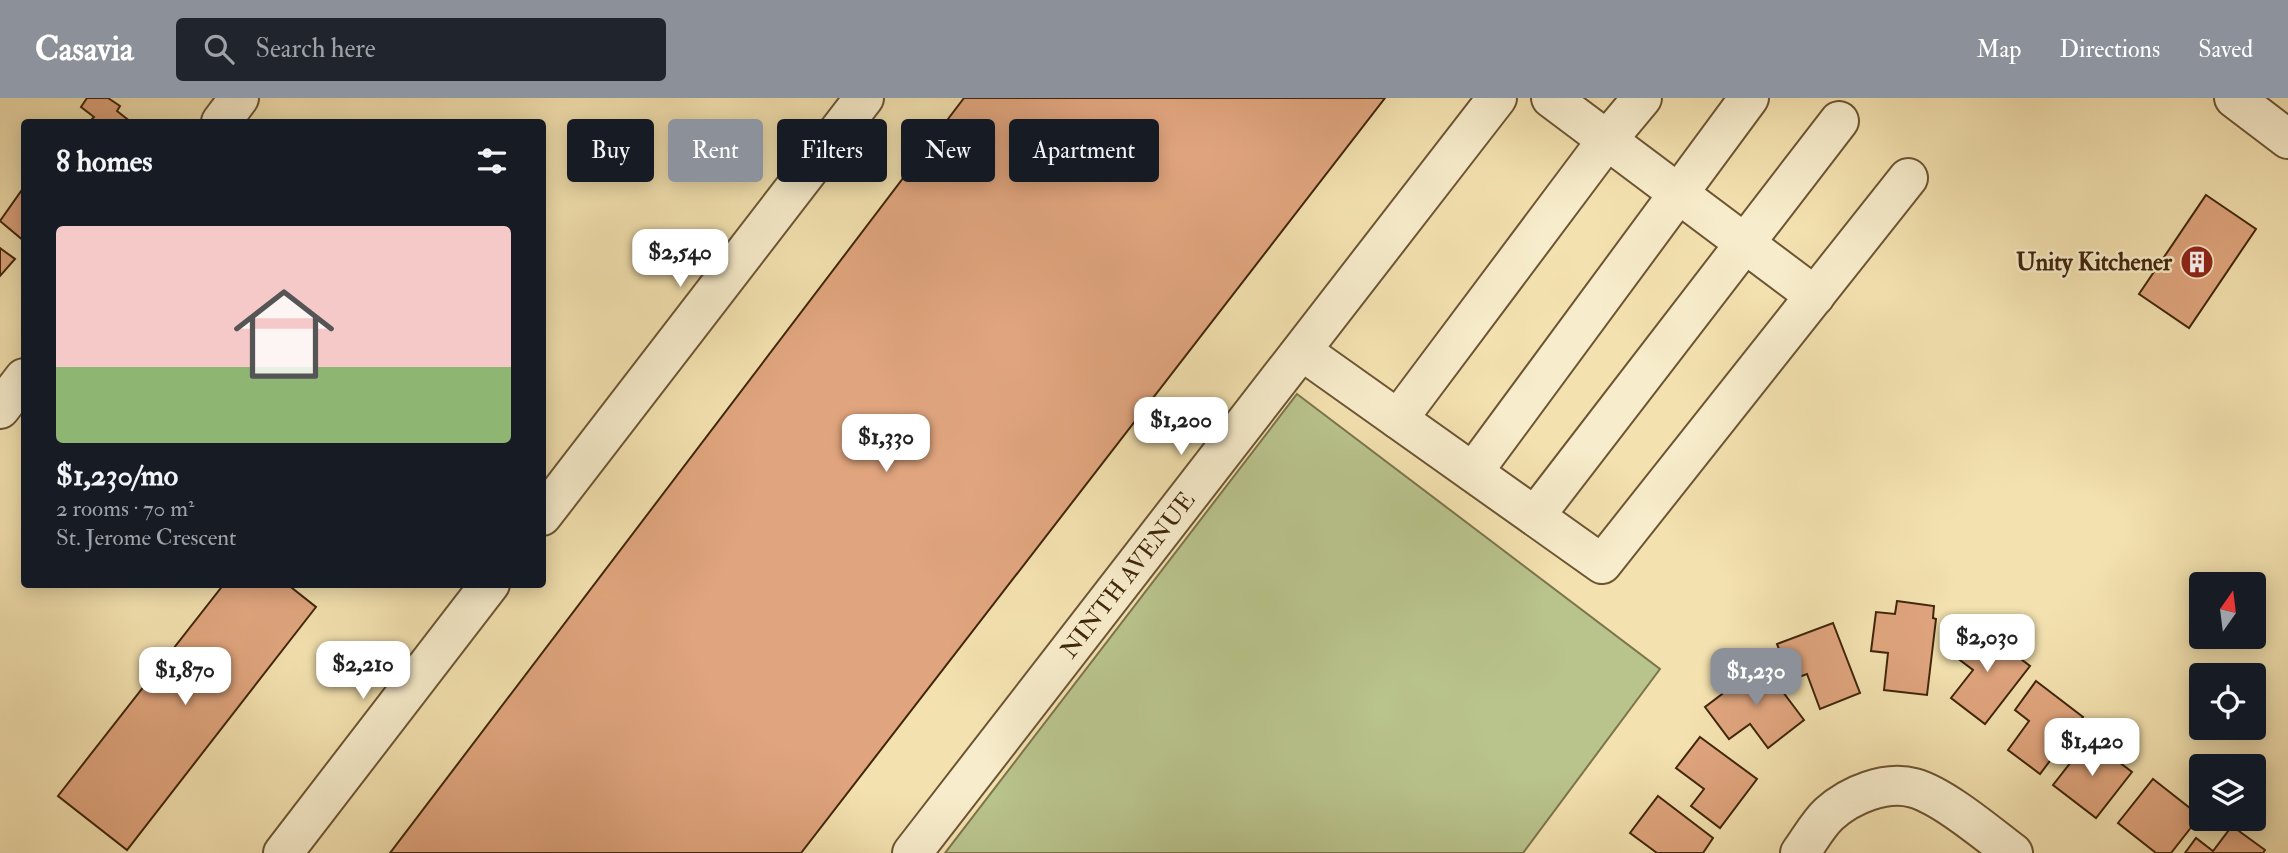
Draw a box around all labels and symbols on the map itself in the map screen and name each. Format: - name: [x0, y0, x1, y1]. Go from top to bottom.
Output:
- pin: $2,540: [623, 230, 737, 289]
- building icon: Unity Kitchener: [2178, 243, 2216, 281]
- place label: Unity Kitchener: [2016, 247, 2173, 278]
- pin: $1,200: [1124, 398, 1238, 457]
- pin: $1,330: [829, 414, 943, 474]
- street label: NINTH AVENUE: [1054, 486, 1202, 665]
- north arrow: [2189, 572, 2266, 649]
- pin: $2,030: [1930, 614, 2044, 674]
- pin: $2,210: [306, 642, 420, 701]
- pin: $1,870: [128, 648, 242, 707]
- pin: $1,230: [1699, 648, 1813, 708]
- pin: $1,420: [2035, 718, 2149, 778]

